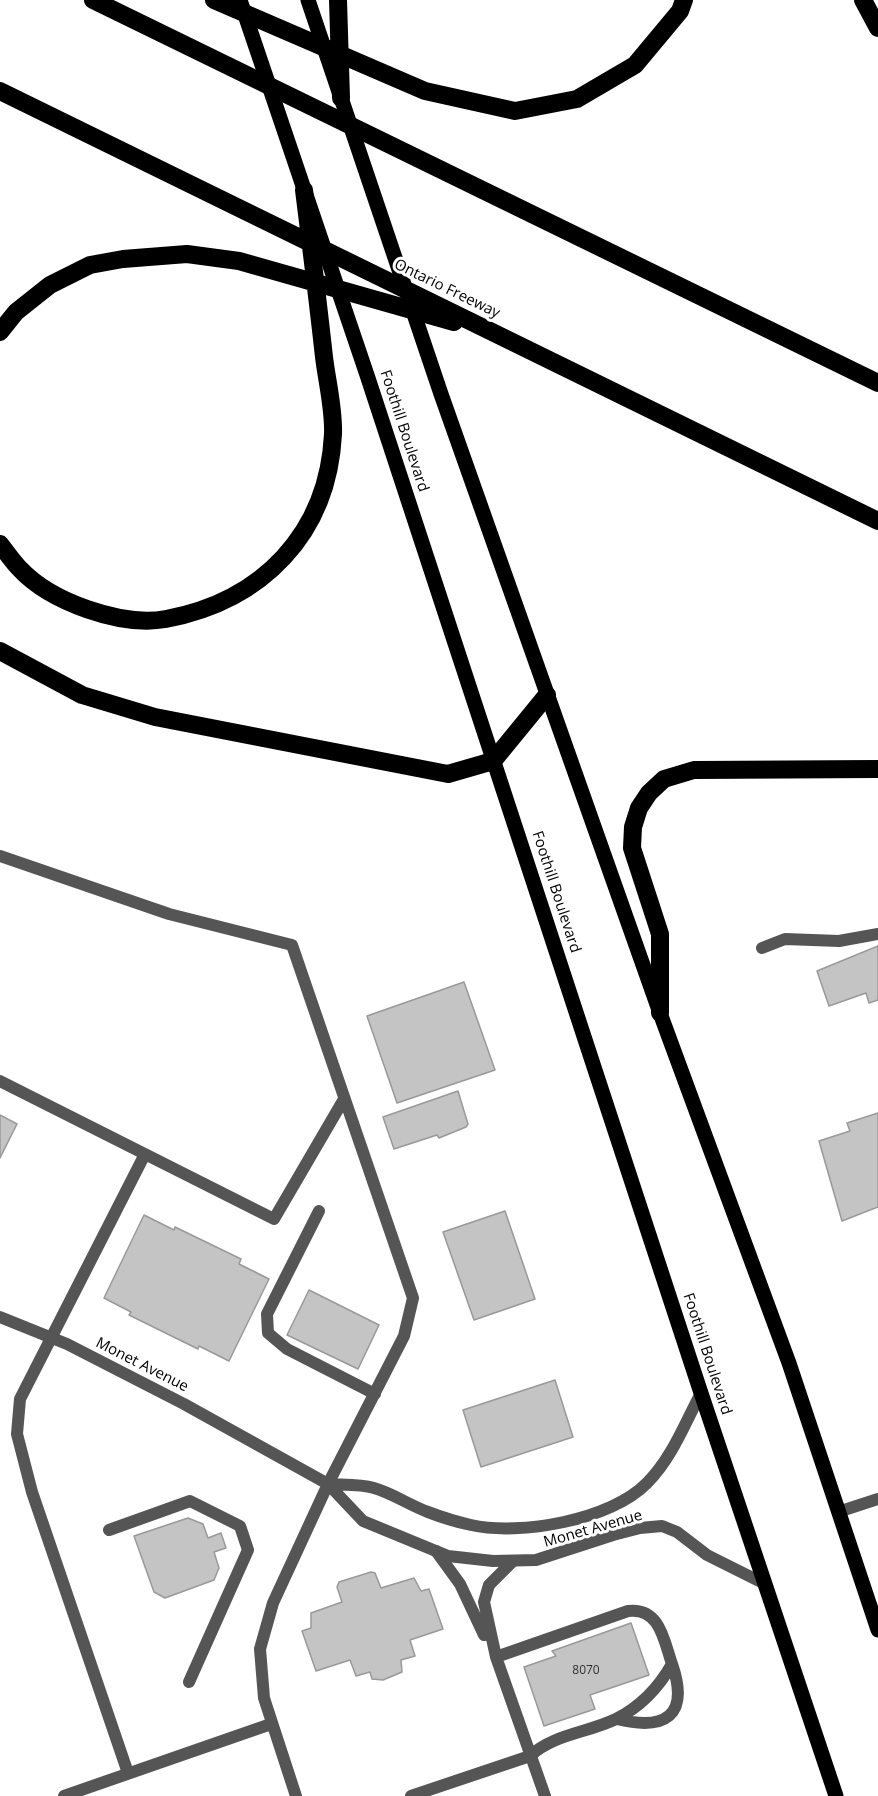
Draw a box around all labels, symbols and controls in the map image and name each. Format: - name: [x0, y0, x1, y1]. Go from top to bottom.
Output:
- street label: Ontario Freeway: [391, 256, 503, 322]
- street label: Foothill Boulevard: [376, 368, 432, 494]
- street label: Foothill Boulevard: [528, 829, 584, 955]
- street label: Foothill Boulevard: [679, 1291, 735, 1417]
- street label: Monet Avenue: [93, 1334, 191, 1396]
- street label: Monet Avenue: [542, 1506, 644, 1552]
- house number: 8070: [572, 1664, 600, 1678]

